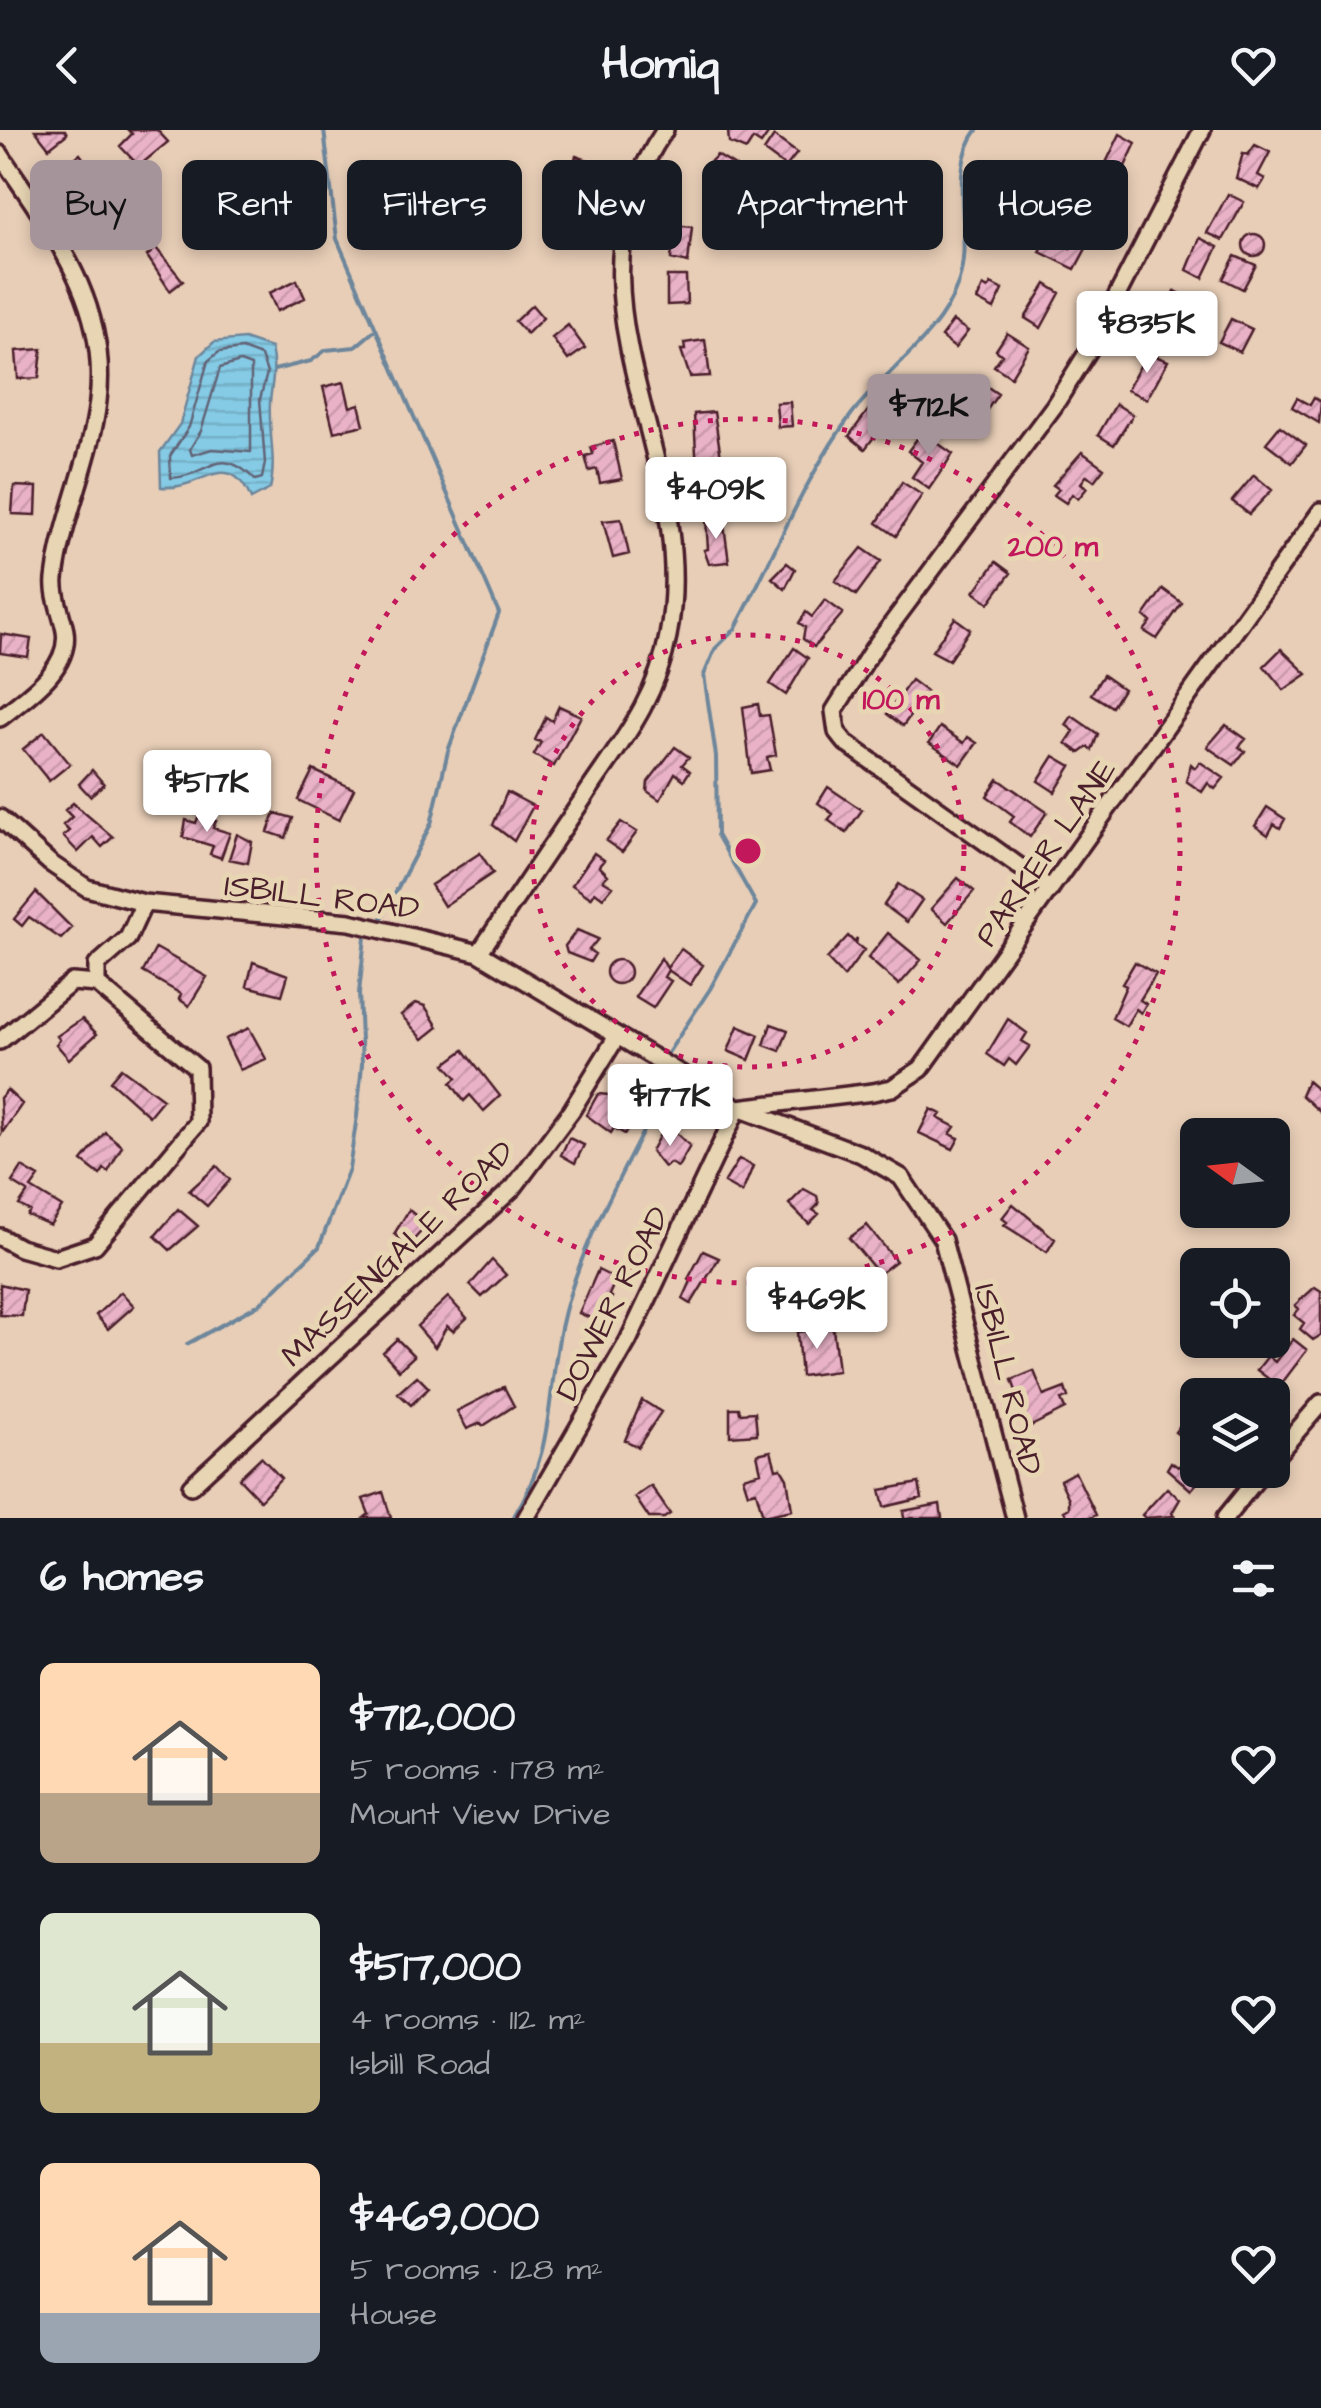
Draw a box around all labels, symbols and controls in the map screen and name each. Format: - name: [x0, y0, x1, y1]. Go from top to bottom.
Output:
- text: Homiq: [602, 34, 719, 96]
- icon: back: [40, 38, 95, 93]
- icon: heart: [1226, 38, 1281, 93]
- chip: Buy: [30, 160, 162, 250]
- chip: Rent: [182, 160, 327, 250]
- chip: Filters: [347, 160, 522, 250]
- chip: New: [542, 160, 682, 250]
- chip: Apartment: [702, 160, 943, 250]
- chip: House: [963, 160, 1128, 250]
- pin: $835K: [1077, 291, 1217, 376]
- text: $835K: [1099, 301, 1195, 346]
- pin: $712K: [859, 374, 999, 459]
- text: $712K: [889, 384, 969, 429]
- pin: $409K: [646, 457, 786, 542]
- text: $409K: [667, 467, 765, 512]
- text: 200 m: [1007, 526, 1099, 568]
- text: 100 m: [862, 679, 940, 721]
- pin: $517K: [137, 750, 277, 835]
- street label: PARKER LANE: [965, 750, 1128, 956]
- text: $517K: [165, 760, 249, 805]
- centre of rings: [730, 833, 766, 869]
- street label: ISBILL ROAD: [222, 863, 422, 932]
- pin: $177K: [600, 1064, 740, 1149]
- text: $177K: [630, 1074, 710, 1119]
- north arrow: [1180, 1118, 1290, 1228]
- map controls: [1180, 1118, 1290, 1488]
- street label: MASSENGALE ROAD: [271, 1131, 525, 1378]
- street label: DOWER ROAD: [545, 1199, 682, 1408]
- button: locate: [1180, 1248, 1290, 1358]
- pin: $469K: [747, 1267, 887, 1352]
- text: $469K: [768, 1277, 866, 1322]
- street label: ISBILL ROAD: [962, 1279, 1053, 1480]
- button: layers: [1180, 1378, 1290, 1488]
- text: 6 homes: [40, 1549, 204, 1607]
- icon: filters: [1226, 1551, 1281, 1606]
- text: $712,000: [350, 1689, 516, 1747]
- icon: home: [120, 1703, 240, 1823]
- icon: heart: [1226, 1736, 1281, 1791]
- text: 5 rooms · 178 m²: [350, 1747, 604, 1792]
- text: Mount View Drive: [350, 1792, 611, 1837]
- text: $517,000: [350, 1939, 521, 1997]
- icon: home: [120, 1953, 240, 2073]
- icon: heart: [1226, 1986, 1281, 2041]
- text: 4 rooms · 112 m²: [350, 1997, 586, 2042]
- text: Isbill Road: [350, 2042, 490, 2087]
- text: $469,000: [350, 2189, 539, 2247]
- icon: home: [120, 2203, 240, 2323]
- icon: heart: [1226, 2236, 1281, 2291]
- text: 5 rooms · 128 m²: [350, 2247, 603, 2292]
- text: House: [350, 2292, 437, 2337]

